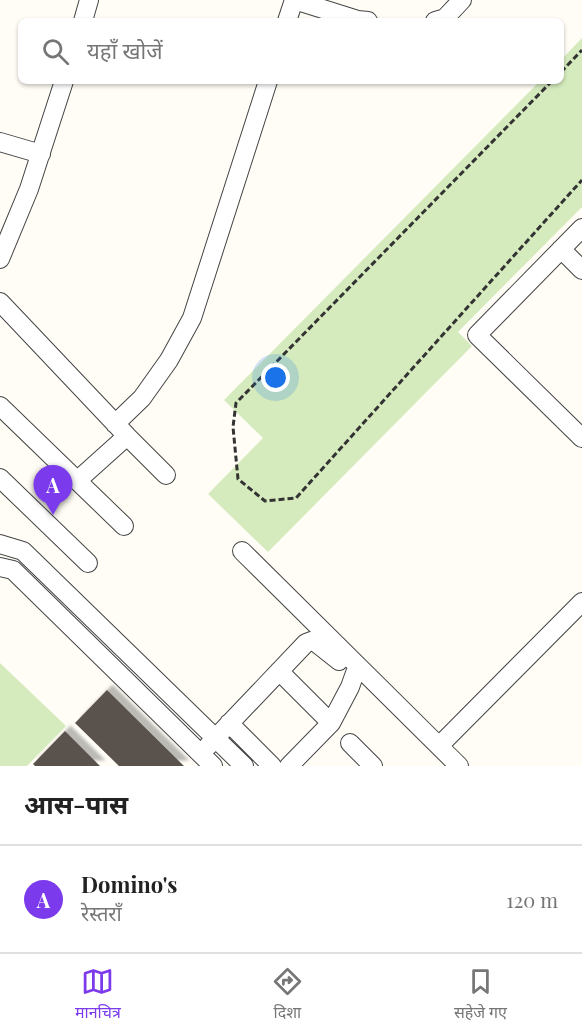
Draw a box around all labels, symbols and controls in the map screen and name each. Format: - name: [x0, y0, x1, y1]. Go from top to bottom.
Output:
- search box: [18, 18, 564, 84]
- icon: search: [39, 35, 72, 68]
- text: यहाँ खोजें: [87, 35, 163, 65]
- your location: [261, 363, 290, 392]
- pin: A: [34, 466, 72, 515]
- text: आस-पास: [24, 786, 128, 821]
- text: Domino's: [81, 869, 177, 899]
- text: A: [37, 886, 50, 913]
- text: 120 m: [506, 886, 558, 913]
- text: रेस्तराँ: [81, 899, 122, 926]
- tab: मानचित्र: [75, 965, 121, 1025]
- tab: दिशा: [271, 965, 304, 1025]
- tab: सहेजे गए: [454, 965, 507, 1025]

